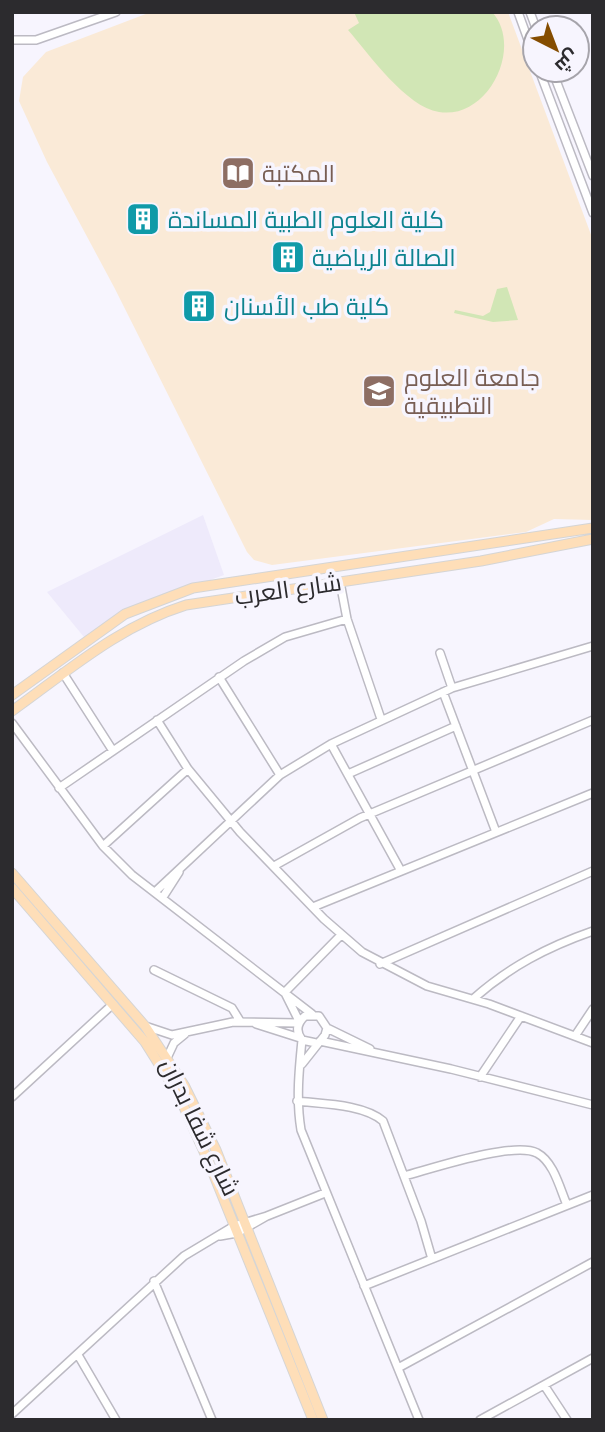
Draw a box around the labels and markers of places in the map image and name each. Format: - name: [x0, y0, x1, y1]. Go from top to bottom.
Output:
- library icon: المكتبة: [219, 154, 257, 192]
- place label: المكتبة: [262, 159, 335, 188]
- building icon: كلية العلوم الطبية المساندة: [124, 200, 162, 238]
- place label: كلية العلوم الطبية المساندة: [168, 205, 444, 236]
- building icon: الصالة الرياضية: [269, 238, 307, 276]
- place label: الصالة الرياضية: [312, 243, 456, 272]
- building icon: كلية طب الأسنان: [180, 287, 218, 325]
- place label: كلية طب الأسنان: [224, 292, 389, 321]
- place label: جامعة العلوم التطبيقية: [404, 363, 540, 420]
- school or university icon: جامعة العلوم التطبيقية: [360, 372, 398, 410]

